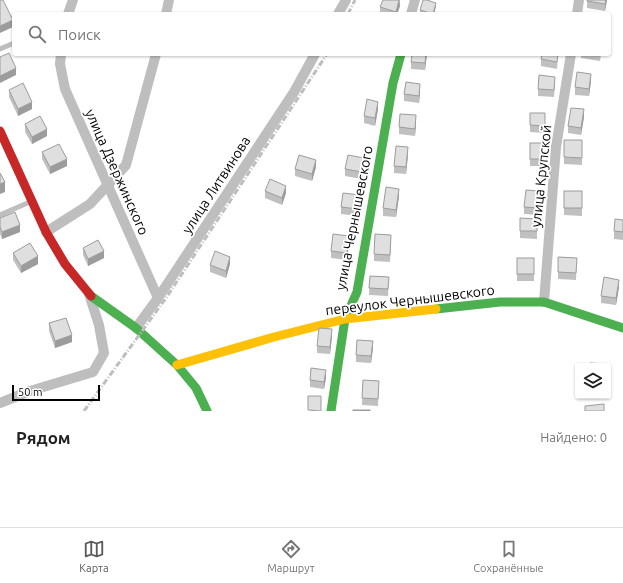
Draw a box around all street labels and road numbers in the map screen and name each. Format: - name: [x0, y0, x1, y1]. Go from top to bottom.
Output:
- street label: улица Дзержинского: [82, 107, 152, 237]
- street label: улица Крупской: [528, 124, 554, 228]
- street label: улица Литвинова: [179, 133, 253, 237]
- street label: улица Чернышевского: [332, 144, 376, 292]
- street label: переулок Чернышевского: [324, 282, 496, 318]

